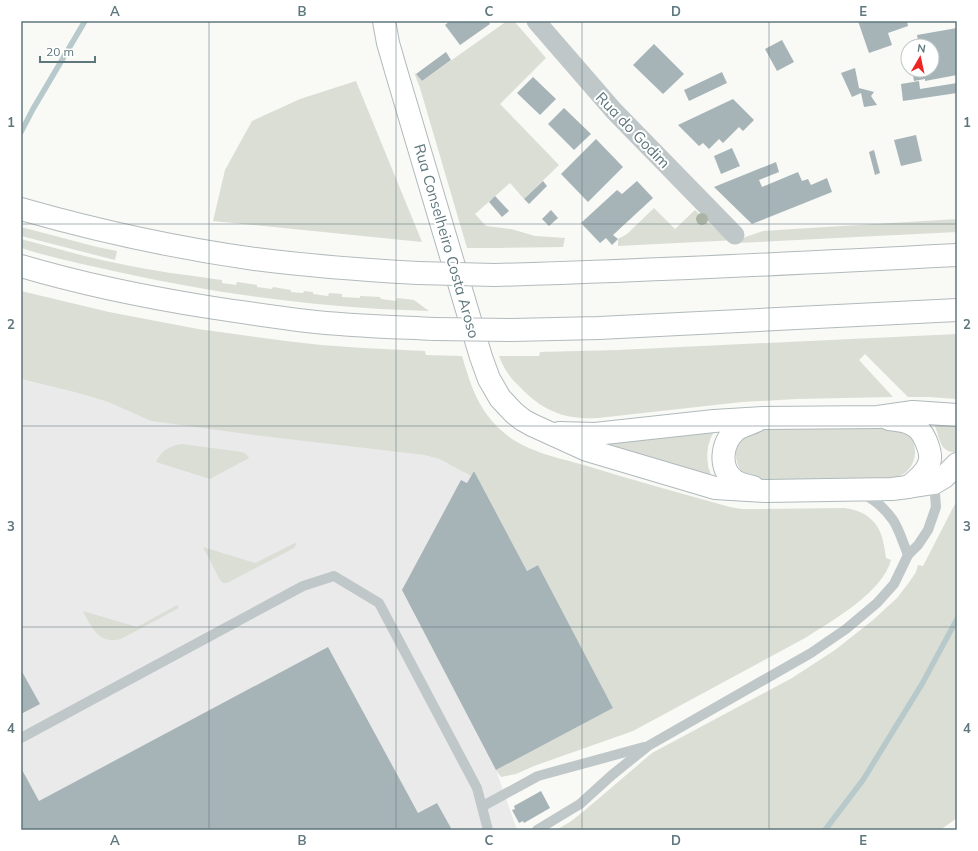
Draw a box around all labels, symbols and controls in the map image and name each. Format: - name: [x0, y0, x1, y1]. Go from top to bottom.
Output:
- text: A: [110, 3, 120, 19]
- text: B: [298, 3, 307, 19]
- text: C: [485, 3, 494, 19]
- text: D: [671, 3, 681, 19]
- text: E: [859, 3, 867, 19]
- scale bar: [40, 38, 95, 64]
- north arrow: [900, 38, 940, 78]
- text: N: [916, 41, 927, 56]
- text: 20 m: [46, 44, 74, 59]
- street label: Rua do Godim: [592, 88, 674, 172]
- text: 1: [7, 114, 15, 130]
- text: 1: [963, 114, 971, 130]
- street label: Rua Conselheiro Costa Aroso: [410, 142, 484, 340]
- text: 2: [7, 316, 15, 332]
- text: 2: [963, 316, 971, 332]
- text: 3: [7, 518, 15, 534]
- text: 3: [963, 518, 971, 534]
- text: 4: [7, 720, 15, 736]
- text: 4: [963, 720, 971, 736]
- text: A: [110, 832, 120, 848]
- text: B: [298, 832, 307, 848]
- text: C: [485, 832, 494, 848]
- text: D: [671, 832, 681, 848]
- text: E: [859, 832, 867, 848]

